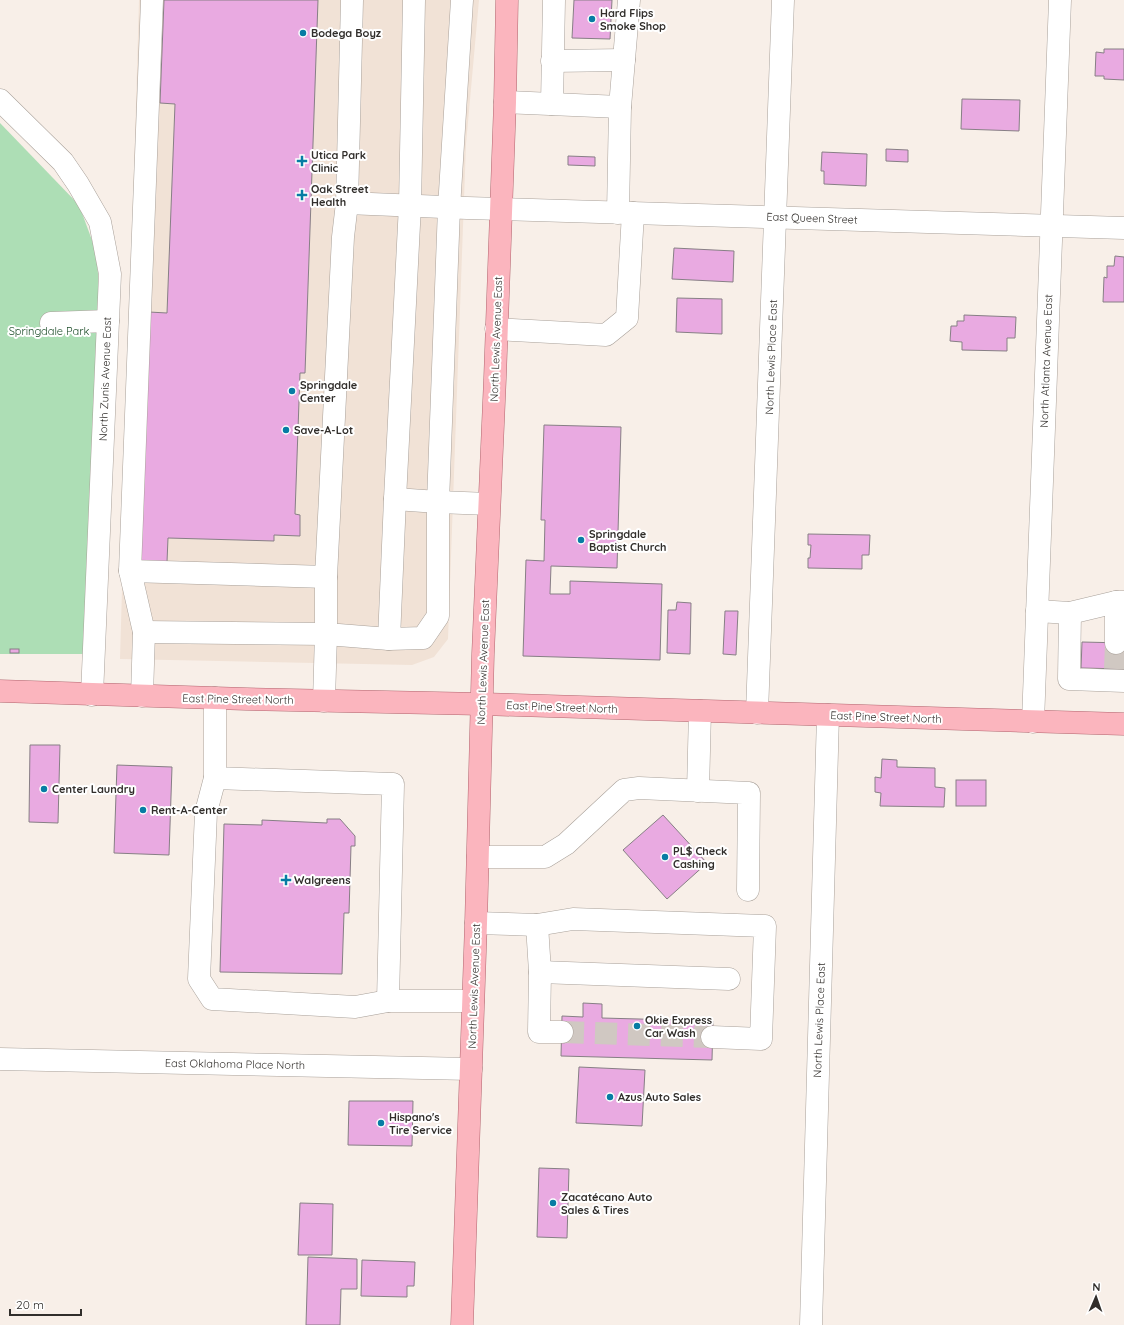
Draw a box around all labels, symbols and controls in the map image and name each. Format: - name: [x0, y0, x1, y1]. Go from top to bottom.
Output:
- place label: Hard Flips Smoke Shop: [600, 6, 666, 33]
- marker: Hard Flips Smoke Shop: [587, 14, 597, 24]
- place label: Bodega Boyz: [311, 26, 382, 40]
- marker: Bodega Boyz: [298, 28, 308, 38]
- place label: Utica Park Clinic: [311, 148, 366, 175]
- marker: Utica Park Clinic: [296, 155, 308, 167]
- place label: Oak Street Health: [311, 182, 369, 209]
- marker: Oak Street Health: [296, 189, 308, 201]
- street label: East Queen Street: [766, 209, 858, 227]
- street label: North Lewis Avenue East: [487, 276, 505, 402]
- street label: North Atlanta Avenue East: [1037, 294, 1055, 428]
- street label: North Lewis Place East: [762, 299, 780, 415]
- street label: North Zunis Avenue East: [96, 316, 114, 441]
- park label: Springdale Park: [9, 324, 89, 338]
- place label: Springdale Center: [300, 378, 358, 405]
- marker: Springdale Center: [287, 386, 297, 396]
- place label: Save-A-Lot: [294, 423, 353, 437]
- marker: Save-A-Lot: [281, 425, 291, 435]
- place label: Springdale Baptist Church: [589, 527, 667, 554]
- marker: Springdale Baptist Church: [576, 535, 586, 545]
- street label: North Lewis Avenue East: [474, 599, 492, 725]
- street label: East Pine Street North: [182, 691, 294, 707]
- street label: East Pine Street North: [506, 698, 618, 716]
- street label: East Pine Street North: [830, 708, 942, 726]
- place label: Center Laundry: [52, 782, 135, 796]
- marker: Center Laundry: [39, 784, 49, 794]
- place label: Rent-A-Center: [151, 803, 228, 817]
- marker: Rent-A-Center: [138, 805, 148, 815]
- place label: PL$ Check Cashing: [673, 844, 727, 871]
- marker: PL$ Check Cashing: [660, 852, 670, 862]
- place label: Walgreens: [294, 873, 350, 887]
- marker: Walgreens: [281, 875, 291, 885]
- street label: North Lewis Avenue East: [465, 923, 483, 1049]
- street label: North Lewis Place East: [810, 962, 828, 1078]
- place label: Okie Express Car Wash: [645, 1013, 712, 1040]
- marker: Okie Express Car Wash: [632, 1021, 642, 1031]
- street label: East Oklahoma Place North: [165, 1056, 305, 1072]
- place label: Azus Auto Sales: [618, 1090, 701, 1104]
- marker: Azus Auto Sales: [605, 1092, 615, 1102]
- place label: Hispano's Tire Service: [389, 1110, 452, 1137]
- marker: Hispano's Tire Service: [376, 1118, 386, 1128]
- place label: Zacatécano Auto Sales & Tires: [561, 1190, 653, 1217]
- marker: Zacatécano Auto Sales & Tires: [548, 1198, 558, 1208]
- north arrow: [1076, 1277, 1116, 1317]
- text: N: [1092, 1280, 1101, 1294]
- scale bar: [10, 1291, 81, 1317]
- text: 20 m: [16, 1297, 44, 1312]

